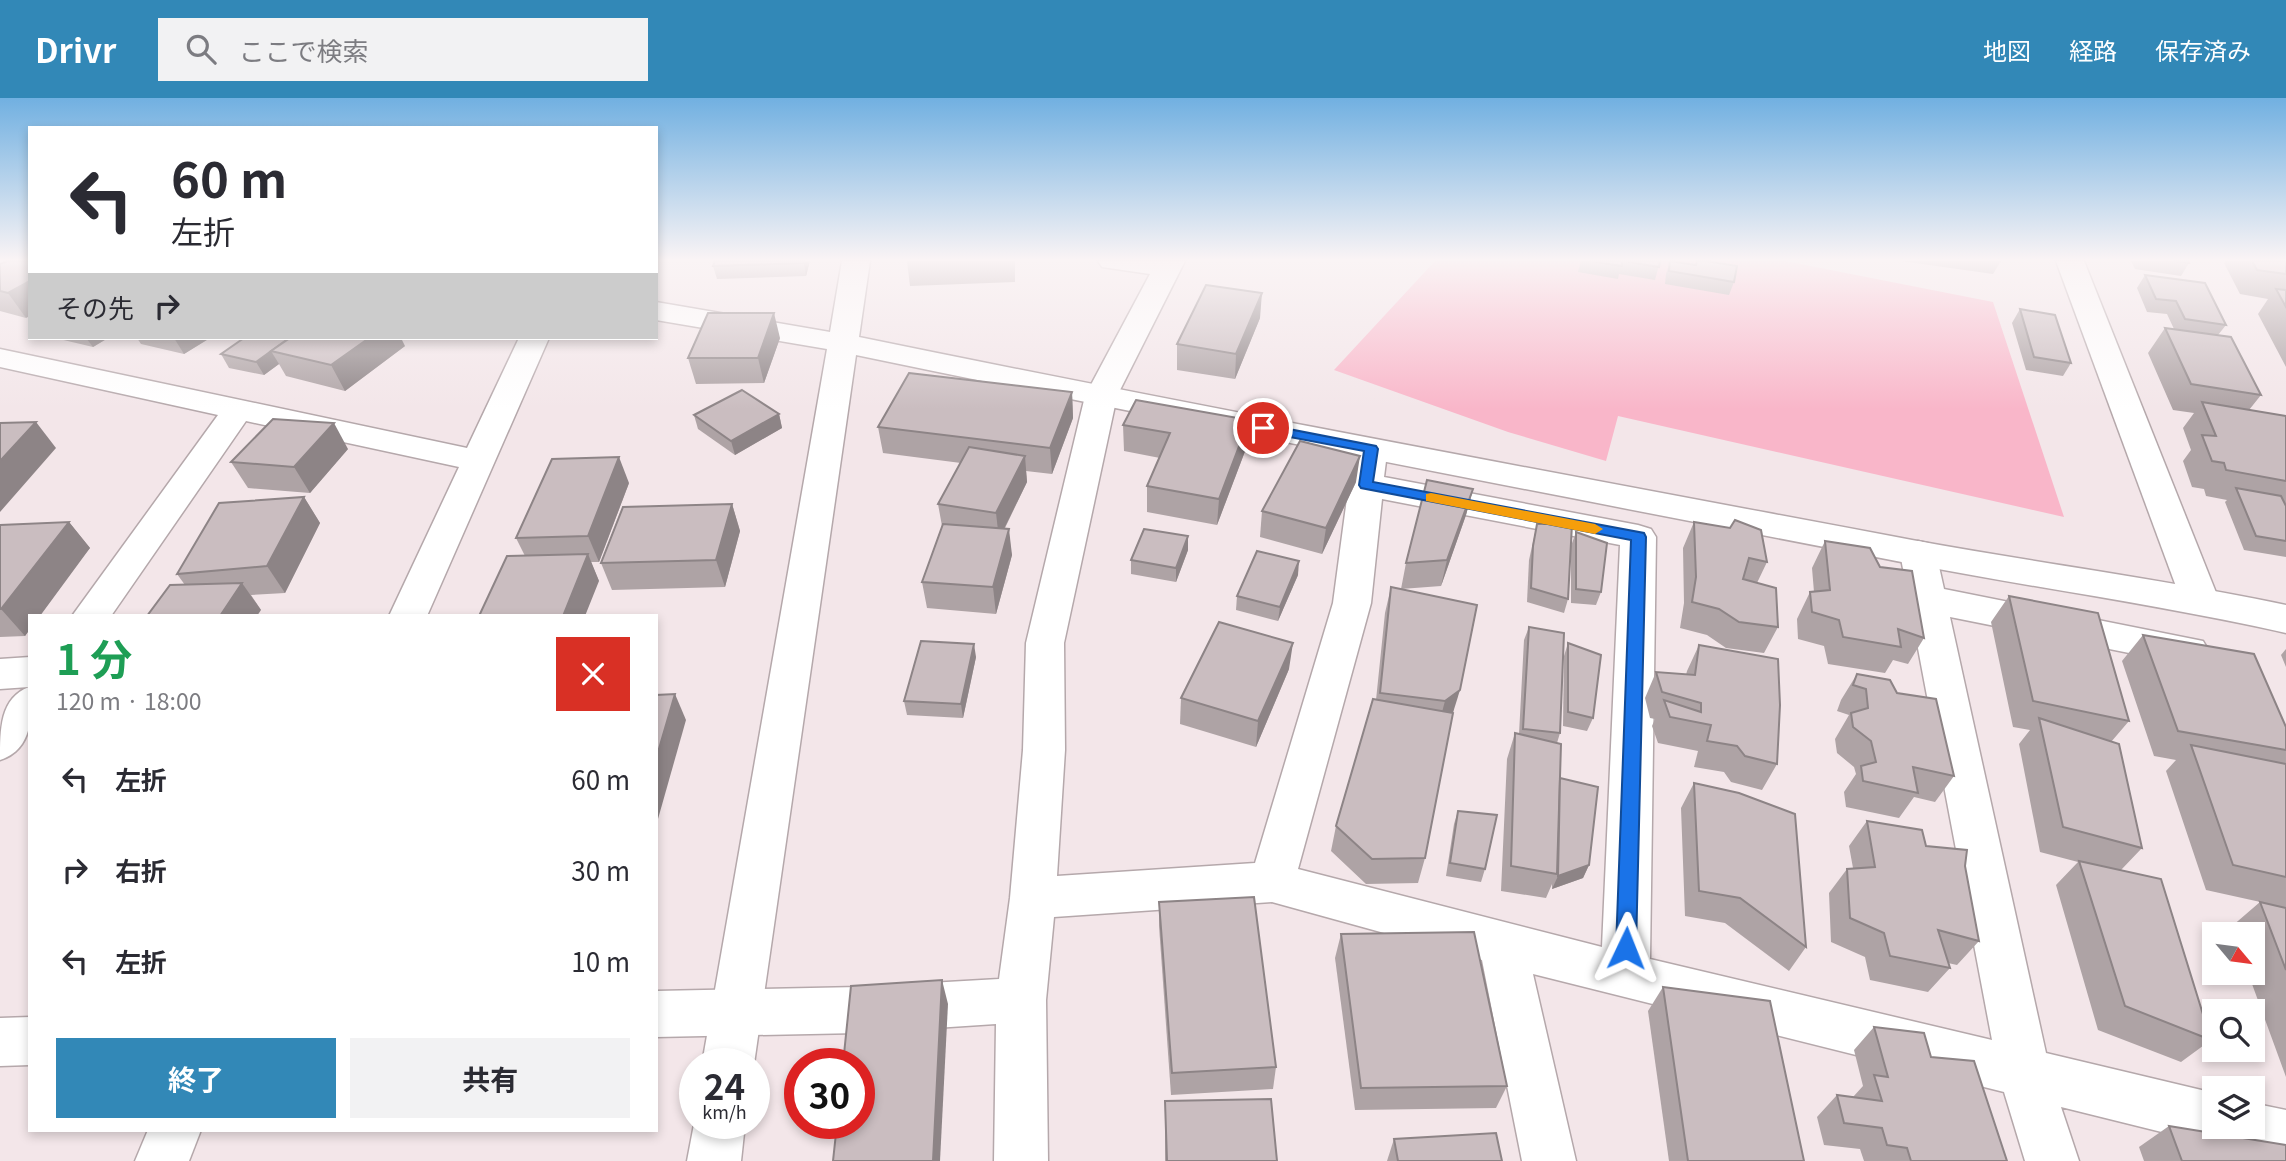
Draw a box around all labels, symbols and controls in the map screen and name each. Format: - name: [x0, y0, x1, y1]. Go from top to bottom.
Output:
- search box: [158, 18, 648, 81]
- text: Drivr: [35, 25, 116, 73]
- icon: search: [182, 30, 220, 68]
- text: ここで検索: [238, 31, 368, 68]
- text: 地図: [1983, 32, 2031, 67]
- text: 経路: [2069, 32, 2117, 67]
- text: 保存済み: [2155, 32, 2251, 67]
- text: 60 m: [171, 141, 287, 212]
- icon: left: [56, 154, 147, 245]
- text: 左折: [171, 207, 235, 253]
- icon: right: [148, 287, 186, 325]
- text: その先: [56, 288, 134, 325]
- pin: [1233, 398, 1293, 458]
- icon: arrive: [1244, 409, 1282, 447]
- text: 1 分: [56, 626, 132, 687]
- button: close: [556, 637, 630, 711]
- text: 120 m · 18:00: [56, 683, 201, 717]
- icon: left: [56, 760, 94, 798]
- text: 左折: [115, 760, 167, 797]
- text: 60 m: [571, 760, 630, 797]
- icon: right: [56, 851, 94, 889]
- text: 右折: [115, 851, 167, 888]
- text: 30 m: [571, 851, 630, 888]
- position arrow: [1589, 911, 1663, 985]
- north arrow: [2202, 922, 2264, 985]
- map controls: [2202, 922, 2265, 1139]
- icon: left: [56, 942, 94, 980]
- text: 左折: [115, 942, 167, 979]
- text: 10 m: [571, 942, 630, 979]
- button: search: [2202, 999, 2265, 1062]
- button: 終了: [56, 1038, 336, 1118]
- button: 共有: [350, 1038, 630, 1118]
- speed limit sign: 30: [784, 1048, 875, 1139]
- text: 24: [704, 1059, 745, 1110]
- button: layers: [2202, 1076, 2265, 1139]
- text: km/h: [702, 1098, 747, 1124]

